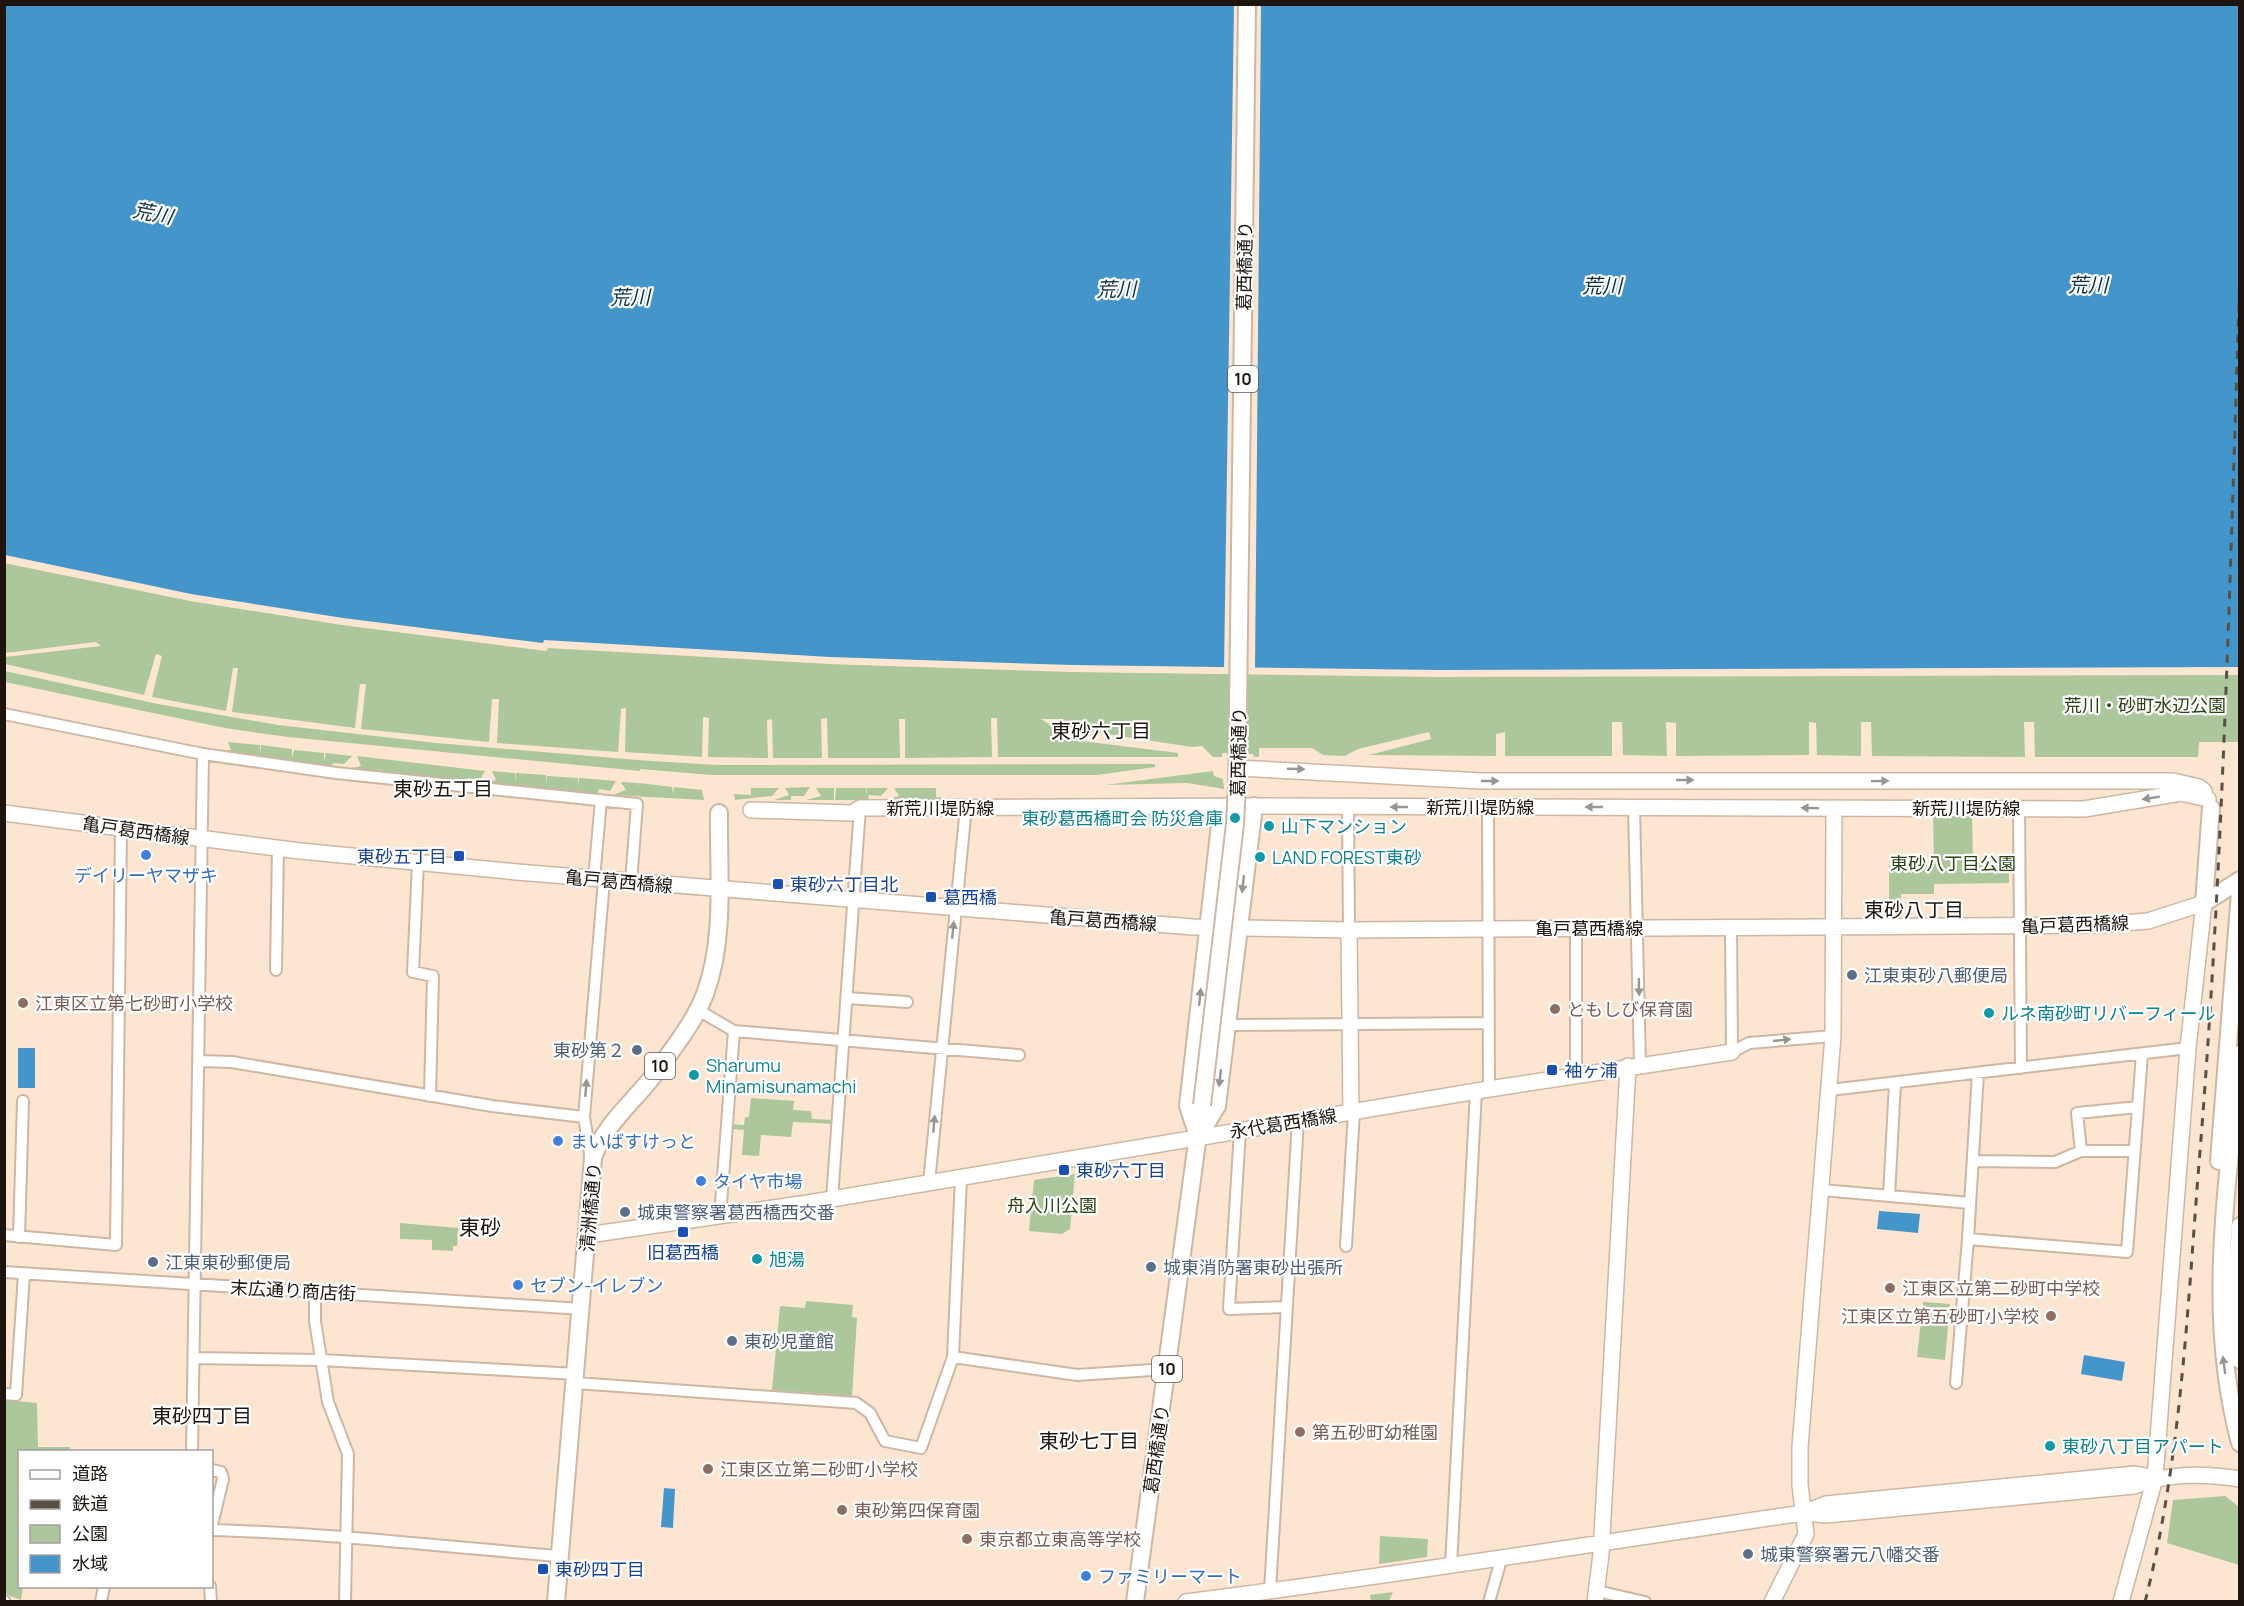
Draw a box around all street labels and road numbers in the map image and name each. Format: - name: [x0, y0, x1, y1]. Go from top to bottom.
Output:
- street label: 葛西橋通り: [1231, 221, 1257, 311]
- road number: 10: [1228, 366, 1258, 392]
- street label: 葛西橋通り: [1225, 707, 1251, 797]
- street label: 新荒川堤防線: [1426, 795, 1534, 819]
- street label: 新荒川堤防線: [886, 796, 994, 820]
- street label: 新荒川堤防線: [1912, 796, 2020, 820]
- street label: 亀戸葛西橋線: [81, 811, 191, 849]
- street label: 亀戸葛西橋線: [564, 864, 674, 898]
- street label: 亀戸葛西橋線: [1048, 904, 1158, 936]
- street label: 亀戸葛西橋線: [2021, 910, 2129, 938]
- street label: 亀戸葛西橋線: [1535, 916, 1643, 940]
- road number: 10: [645, 1053, 675, 1079]
- street label: 永代葛西橋線: [1228, 1103, 1338, 1143]
- street label: 清洲橋通り: [574, 1161, 606, 1253]
- street label: 末広通り商店街: [229, 1275, 357, 1305]
- road number: 10: [1152, 1356, 1182, 1382]
- street label: 葛西橋通り: [1138, 1403, 1174, 1495]

